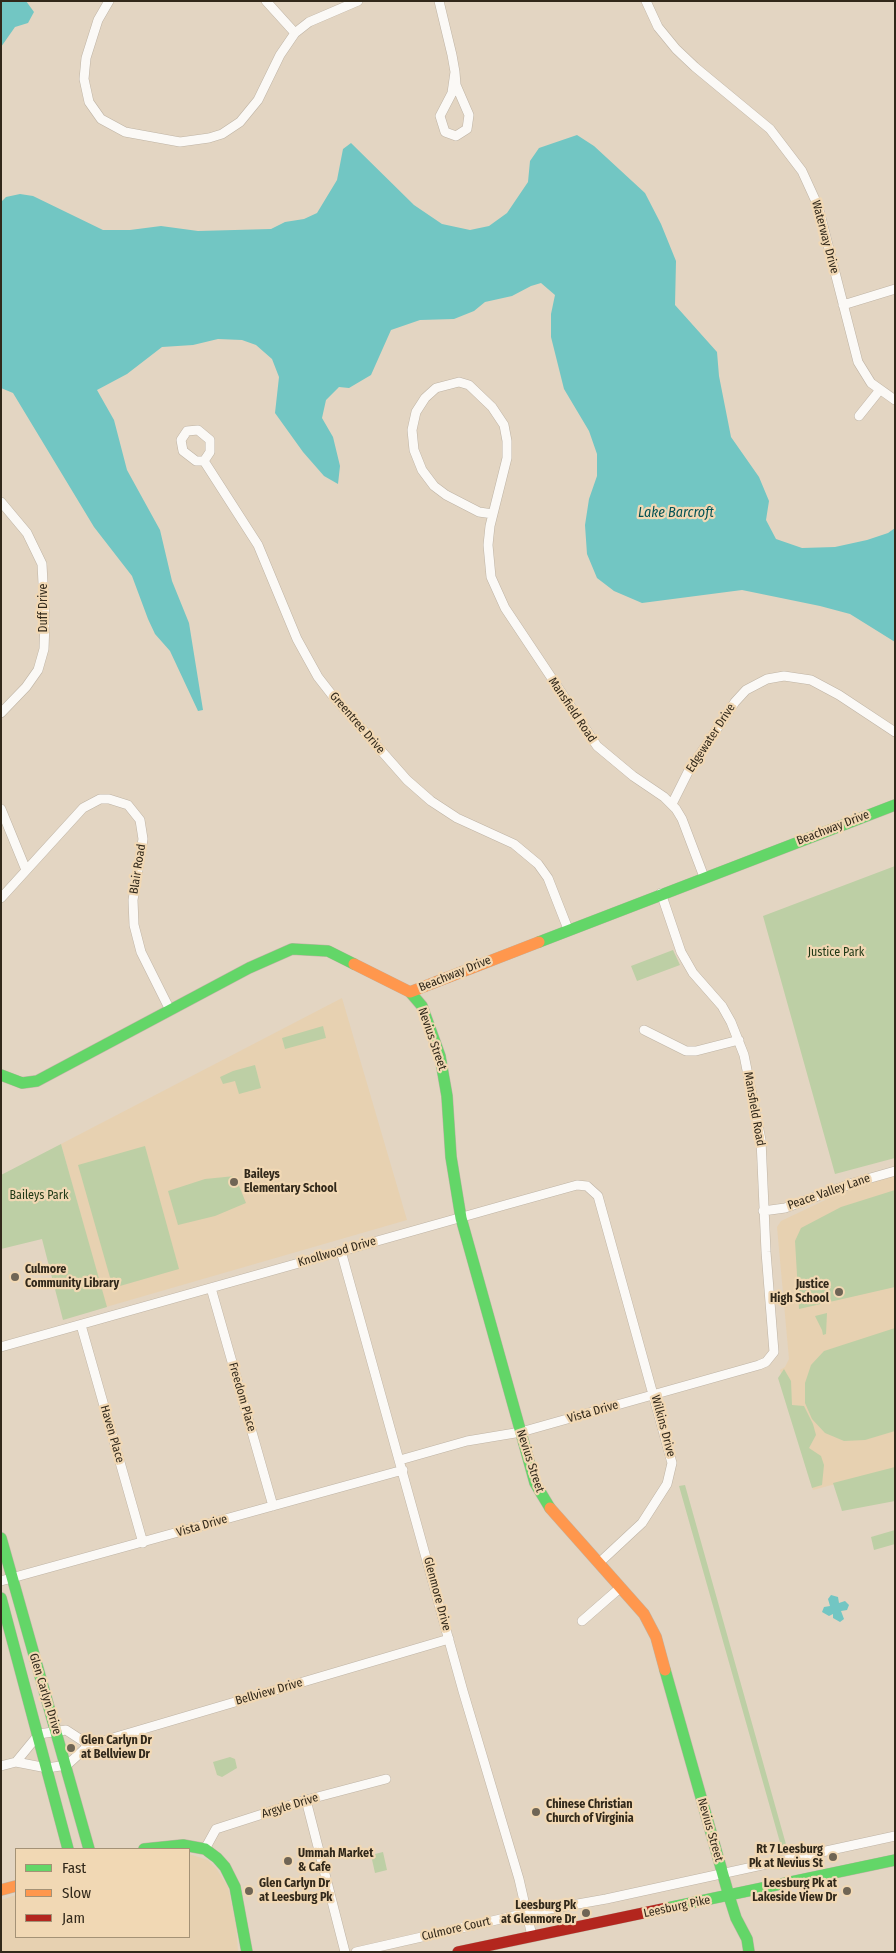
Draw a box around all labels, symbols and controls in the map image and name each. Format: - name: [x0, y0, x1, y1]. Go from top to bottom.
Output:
- street label: Waterway Drive: [808, 199, 842, 275]
- water label: Lake Barcroft: [638, 505, 714, 521]
- street label: Duff Drive: [37, 584, 51, 632]
- street label: Mansfield Road: [545, 675, 599, 745]
- street label: Greentree Drive: [326, 689, 388, 757]
- street label: Edgewater Drive: [683, 701, 739, 775]
- street label: Beachway Drive: [795, 808, 871, 848]
- street label: Blair Road: [127, 843, 149, 895]
- park label: Justice Park: [808, 946, 864, 960]
- street label: Beachway Drive: [417, 953, 493, 995]
- street label: Nevius Street: [415, 1006, 449, 1072]
- street label: Mansfield Road: [740, 1071, 768, 1147]
- place label: Baileys Elementary School: [244, 1168, 337, 1196]
- street label: Peace Valley Lane: [786, 1171, 872, 1213]
- marker: Baileys Elementary School: [228, 1176, 240, 1188]
- park label: Baileys Park: [10, 1189, 68, 1203]
- street label: Knollwood Drive: [296, 1234, 378, 1270]
- place label: Culmore Community Library: [25, 1263, 119, 1291]
- marker: Culmore Community Library: [9, 1271, 21, 1283]
- place label: Justice High School: [770, 1278, 829, 1306]
- marker: Justice High School: [833, 1286, 845, 1298]
- street label: Freedom Place: [225, 1361, 259, 1433]
- street label: Wilkins Drive: [648, 1393, 678, 1459]
- street label: Vista Drive: [566, 1398, 620, 1426]
- street label: Haven Place: [97, 1404, 127, 1464]
- street label: Nevius Street: [513, 1428, 547, 1494]
- street label: Vista Drive: [175, 1512, 229, 1540]
- street label: Glenmore Drive: [420, 1556, 454, 1632]
- street label: Glen Carlyn Drive: [26, 1652, 64, 1736]
- street label: Bellview Drive: [234, 1676, 304, 1708]
- place label: Glen Carlyn Dr at Bellview Dr: [81, 1734, 152, 1762]
- marker: Glen Carlyn Dr at Bellview Dr: [65, 1742, 77, 1754]
- street label: Argyle Drive: [260, 1791, 320, 1821]
- street label: Nevius Street: [694, 1797, 726, 1863]
- place label: Chinese Christian Church of Virginia: [546, 1798, 634, 1826]
- marker: Chinese Christian Church of Virginia: [530, 1806, 542, 1818]
- place label: Rt 7 Leesburg Pk at Nevius St: [749, 1843, 823, 1871]
- place label: Ummah Market & Cafe: [298, 1847, 373, 1875]
- legend: [15, 1848, 190, 1938]
- marker: Rt 7 Leesburg Pk at Nevius St: [827, 1851, 839, 1863]
- marker: Ummah Market & Cafe: [282, 1855, 294, 1867]
- text: Fast: [62, 1859, 86, 1877]
- place label: Glen Carlyn Dr at Leesburg Pk: [259, 1877, 332, 1905]
- place label: Leesburg Pk at Lakeside View Dr: [752, 1877, 837, 1905]
- text: Slow: [62, 1884, 91, 1902]
- marker: Glen Carlyn Dr at Leesburg Pk: [243, 1885, 255, 1897]
- marker: Leesburg Pk at Lakeside View Dr: [841, 1885, 853, 1897]
- street label: Leesburg Pike: [642, 1893, 712, 1921]
- place label: Leesburg Pk at Glenmore Dr: [501, 1899, 576, 1927]
- marker: Leesburg Pk at Glenmore Dr: [580, 1907, 592, 1919]
- text: Jam: [62, 1909, 85, 1927]
- street label: Culmore Court: [420, 1914, 492, 1944]

